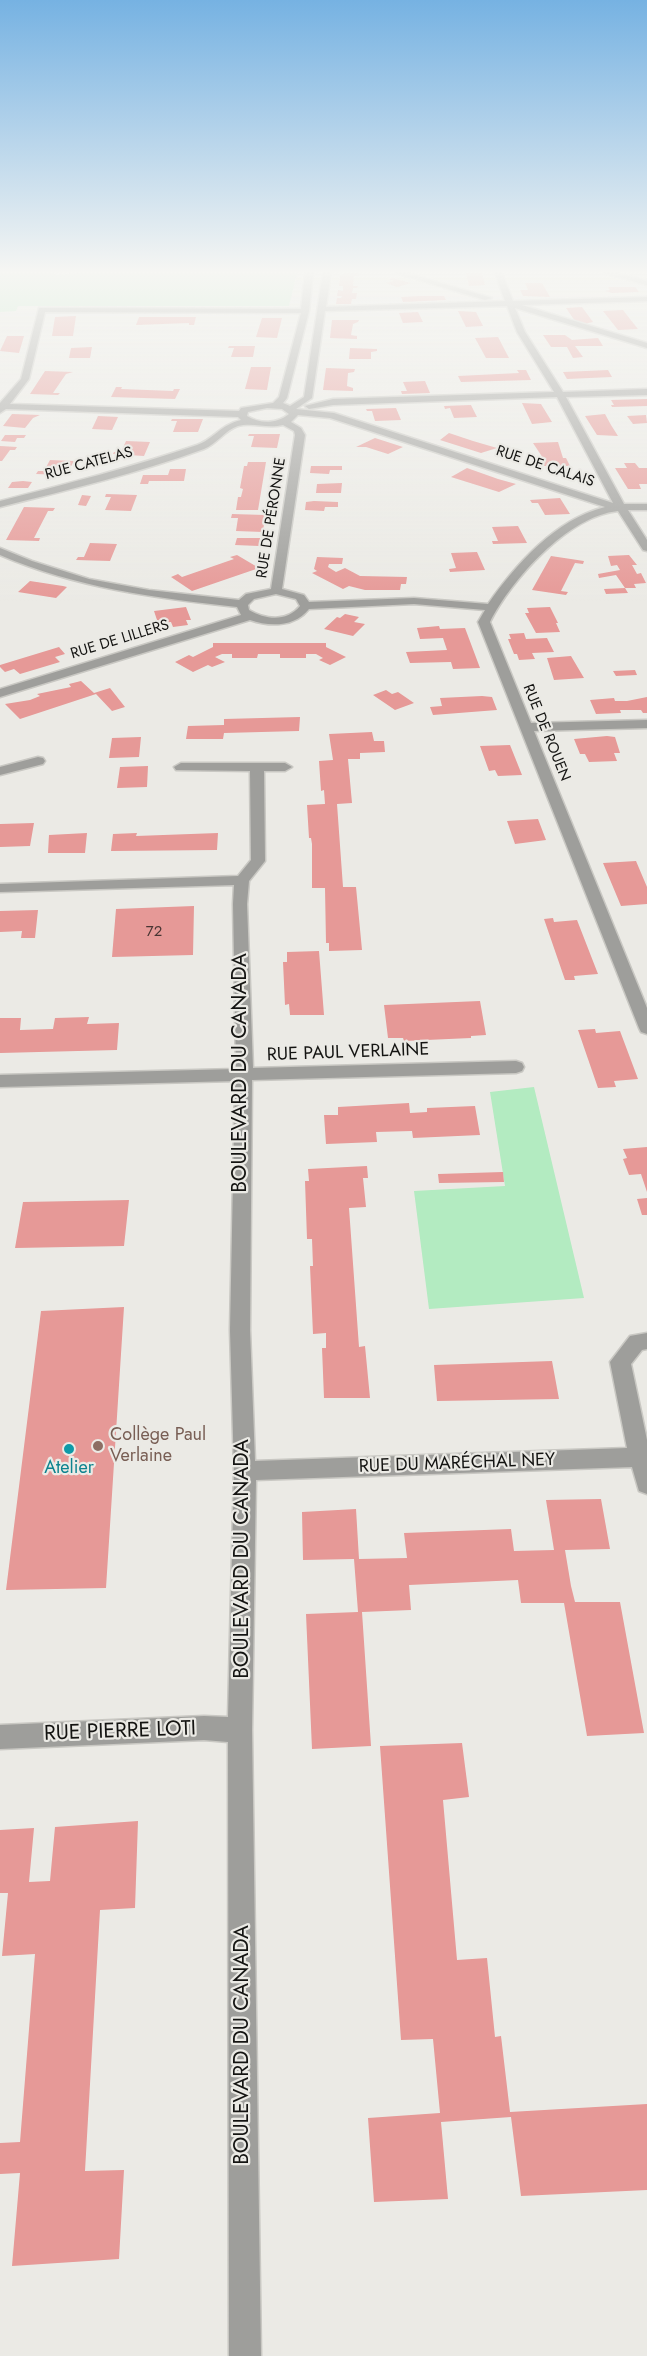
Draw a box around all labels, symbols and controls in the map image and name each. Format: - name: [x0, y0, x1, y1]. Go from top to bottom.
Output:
- street label: RUE DE CALAIS: [494, 443, 596, 491]
- street label: RUE CATELAS: [43, 444, 135, 484]
- street label: RUE DE PÉRONNE: [254, 456, 290, 580]
- street label: RUE DE LILLERS: [68, 616, 172, 664]
- street label: RUE DE ROUEN: [518, 682, 574, 784]
- house number: 72: [146, 923, 162, 941]
- street label: BOULEVARD DU CANADA: [228, 953, 254, 1193]
- street label: RUE PAUL VERLAINE: [266, 1039, 430, 1067]
- place label: Collège Paul Verlaine: [110, 1425, 206, 1468]
- marker: Collège Paul Verlaine: [91, 1439, 105, 1453]
- street label: BOULEVARD DU CANADA: [230, 1439, 256, 1679]
- marker: Atelier: [62, 1442, 76, 1456]
- street label: RUE DU MARÉCHAL NEY: [358, 1450, 556, 1478]
- place label: Atelier: [44, 1458, 94, 1480]
- street label: RUE PIERRE LOTI: [44, 1717, 196, 1747]
- street label: BOULEVARD DU CANADA: [230, 1925, 256, 2165]

